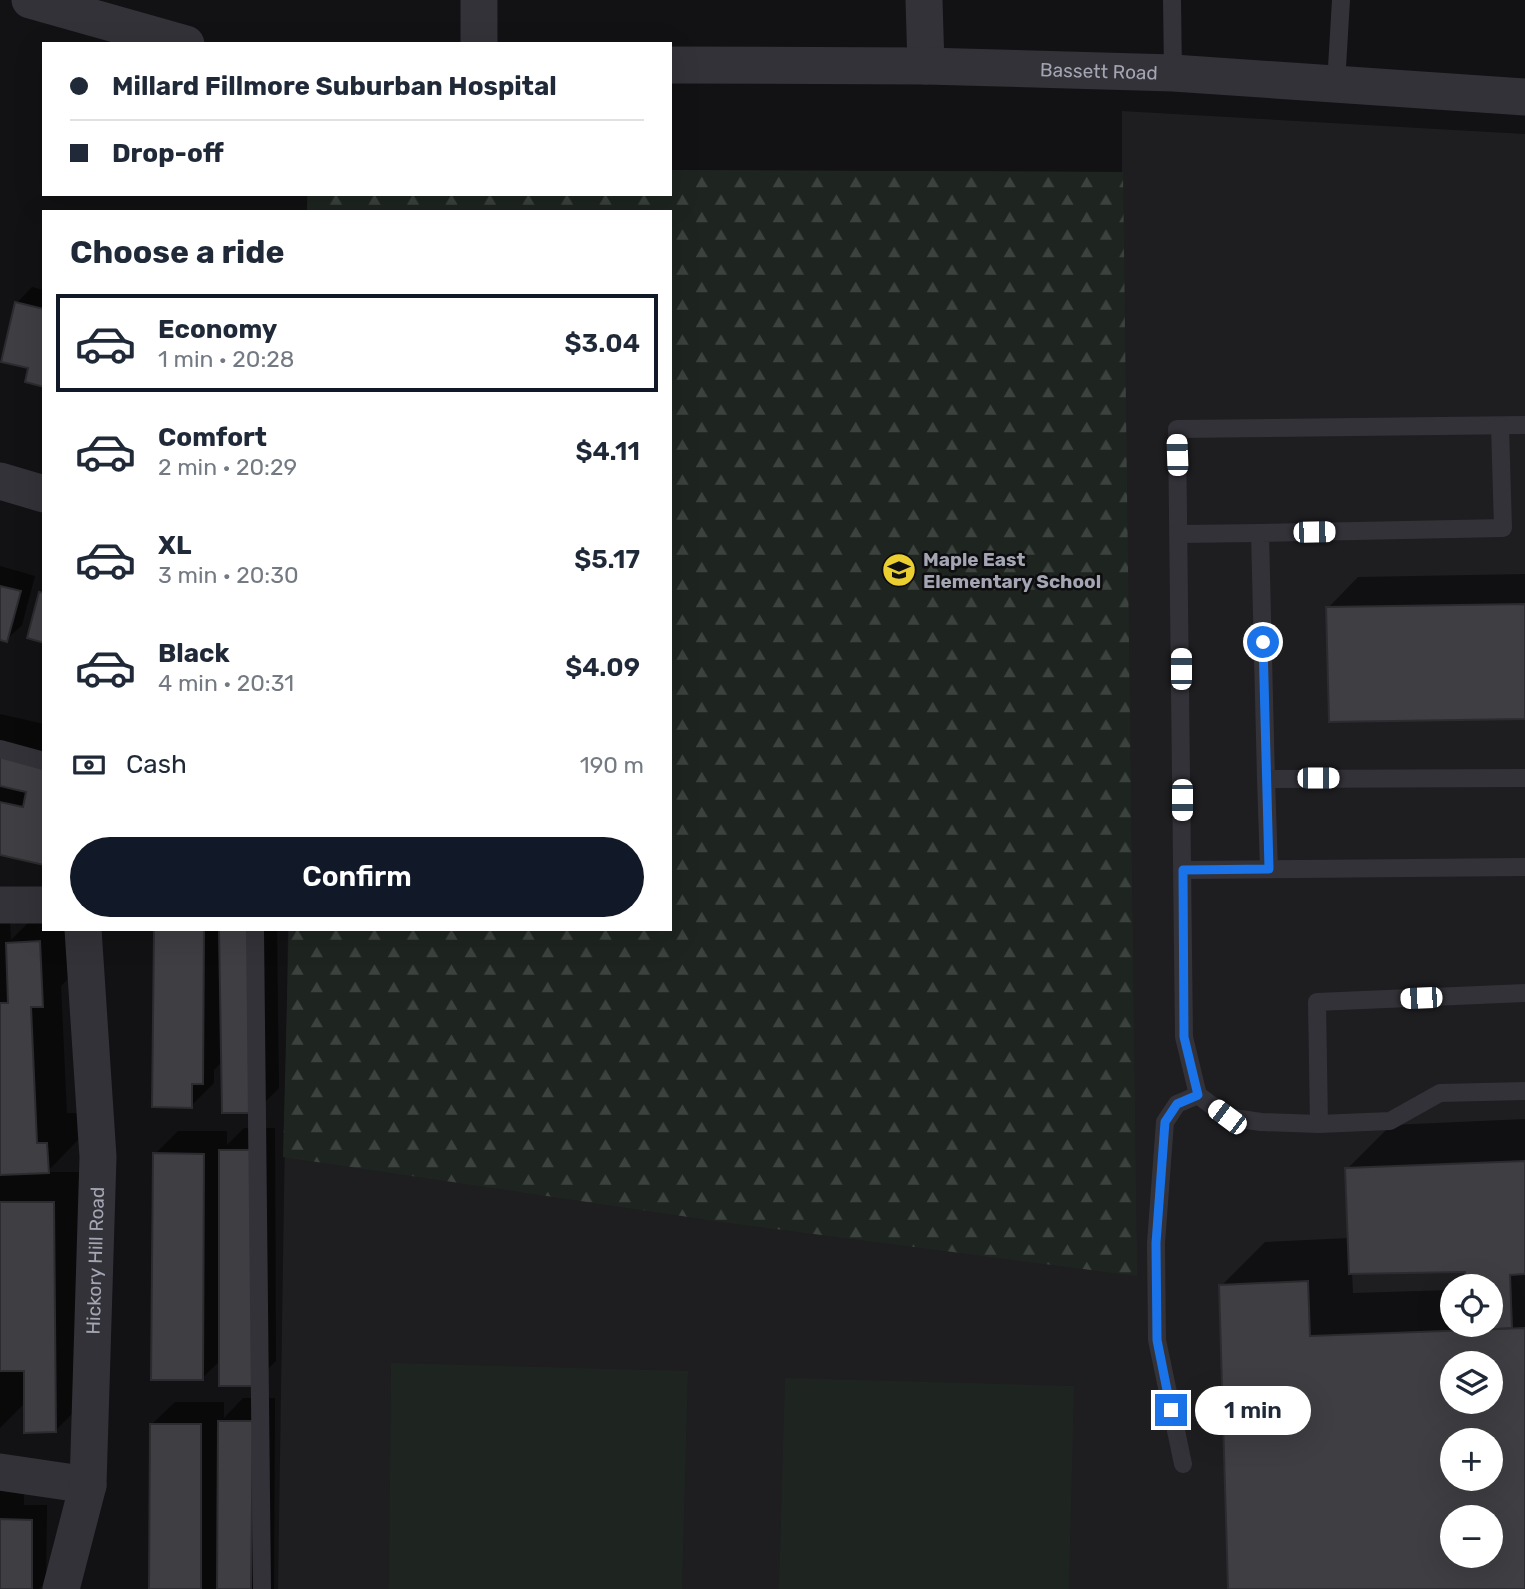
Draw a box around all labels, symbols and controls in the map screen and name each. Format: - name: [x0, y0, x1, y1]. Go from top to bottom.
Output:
- street label: Bassett Road: [1040, 58, 1158, 84]
- text: Millard Fillmore Suburban Hospital: [112, 71, 557, 102]
- text: Drop-off: [112, 138, 224, 169]
- text: Choose a ride: [70, 233, 284, 271]
- icon: car: [74, 312, 137, 375]
- text: Economy: [158, 314, 277, 345]
- text: $3.04: [565, 328, 640, 359]
- text: 1 min · 20:28: [158, 345, 294, 373]
- icon: car: [74, 420, 137, 483]
- text: Comfort: [158, 422, 267, 453]
- car: [1166, 434, 1189, 476]
- text: $4.11: [575, 436, 640, 467]
- text: 2 min · 20:29: [158, 453, 297, 481]
- car: [1293, 521, 1336, 543]
- icon: car: [74, 528, 137, 591]
- text: XL: [158, 530, 191, 561]
- text: $5.17: [574, 544, 640, 575]
- place label: Maple East Elementary School: [923, 548, 1101, 593]
- school or university icon: Maple East Elementary School: [880, 551, 918, 589]
- text: 3 min · 20:30: [158, 561, 299, 589]
- route start: [1247, 626, 1279, 658]
- icon: car: [74, 636, 137, 699]
- text: Black: [158, 638, 230, 669]
- car: [1171, 648, 1192, 690]
- text: $4.09: [565, 652, 640, 683]
- text: 4 min · 20:31: [158, 669, 294, 697]
- icon: cash: [70, 746, 108, 784]
- text: Cash: [126, 749, 187, 780]
- text: 190 m: [580, 751, 644, 779]
- car: [1298, 768, 1340, 789]
- car: [1172, 779, 1193, 821]
- button: Confirm: [70, 837, 644, 917]
- car: [1400, 987, 1443, 1009]
- car: [1204, 1096, 1251, 1138]
- street label: Hickory Hill Road: [81, 1186, 109, 1335]
- map controls: [1440, 1274, 1503, 1568]
- button: locate: [1440, 1274, 1503, 1337]
- button: layers: [1440, 1351, 1503, 1414]
- callout: 1 min: [1196, 1386, 1311, 1434]
- route end: [1155, 1394, 1187, 1426]
- text: 1 min: [1224, 1396, 1282, 1424]
- button: +: [1440, 1428, 1503, 1491]
- button: −: [1440, 1505, 1503, 1568]

